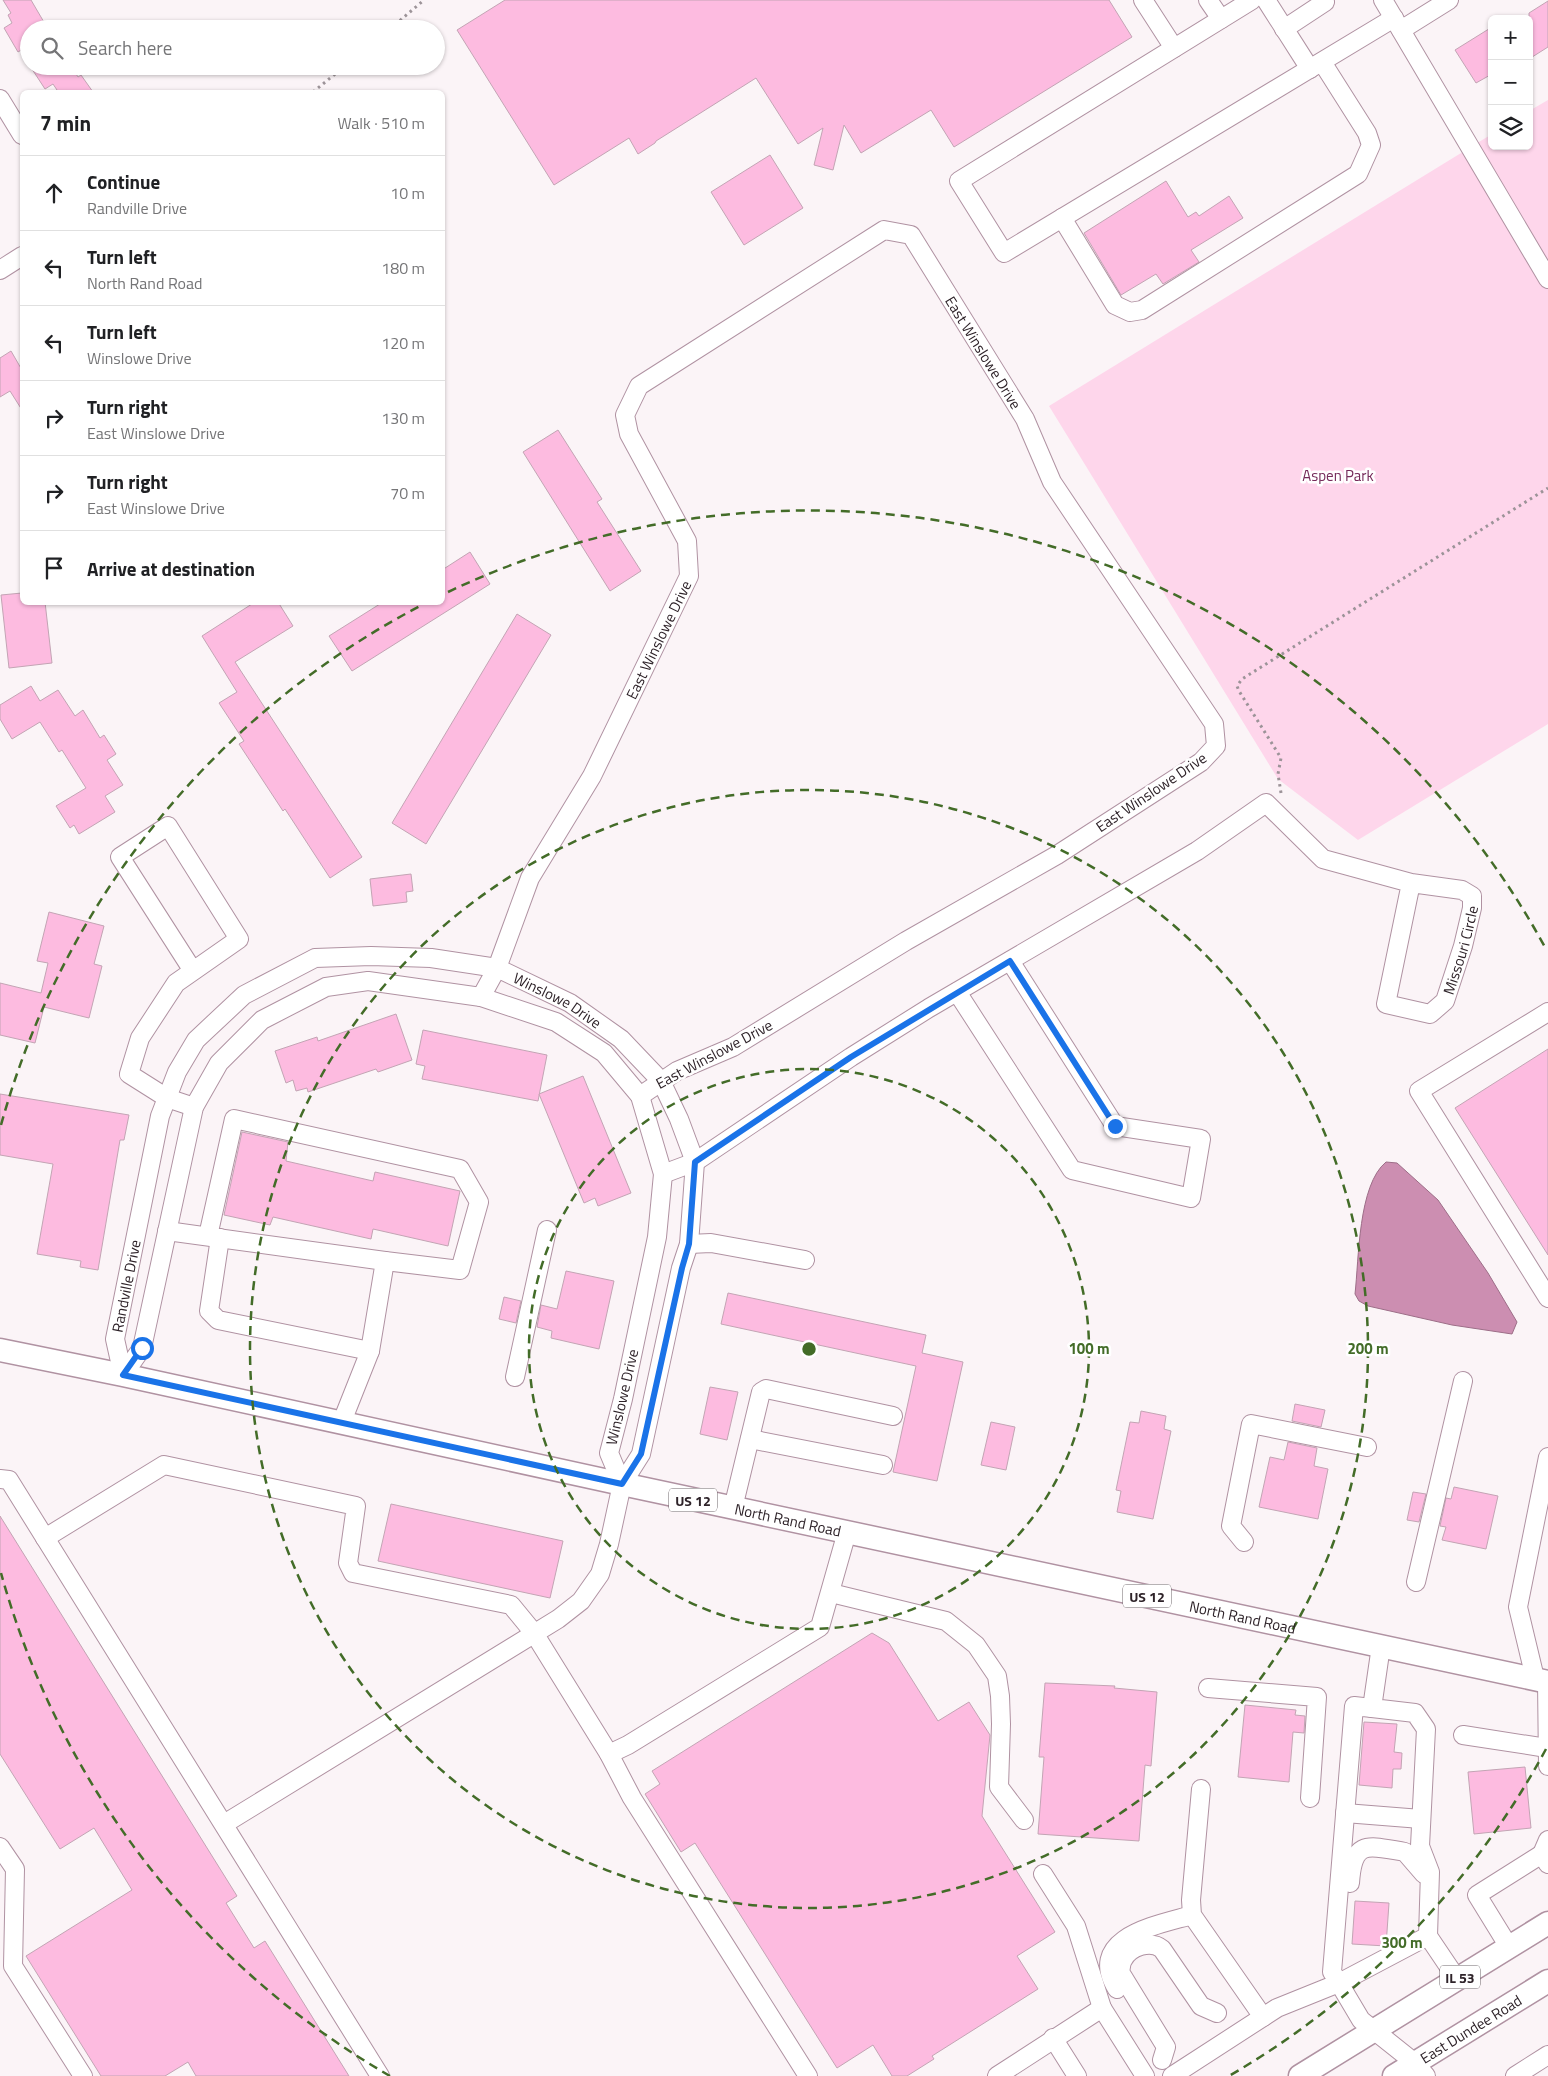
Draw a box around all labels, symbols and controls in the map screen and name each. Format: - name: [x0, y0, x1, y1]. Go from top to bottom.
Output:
- map controls: [1488, 15, 1533, 150]
- button: +: [1488, 15, 1533, 60]
- search box: [20, 20, 445, 75]
- text: Search here: [78, 33, 172, 62]
- icon: search: [38, 34, 66, 62]
- button: −: [1488, 60, 1533, 105]
- button: layers: [1488, 105, 1533, 150]
- text: 7 min: [40, 107, 91, 139]
- text: Walk · 510 m: [337, 111, 425, 135]
- text: Continue: [87, 167, 160, 196]
- icon: ahead: [40, 179, 68, 207]
- text: 10 m: [390, 181, 425, 205]
- text: Randville Drive: [87, 196, 187, 220]
- text: Turn left: [87, 242, 157, 271]
- icon: left: [40, 254, 68, 282]
- text: 180 m: [381, 256, 425, 280]
- text: North Rand Road: [87, 271, 203, 295]
- street label: East Winslowe Drive: [940, 291, 1028, 413]
- text: Turn left: [87, 317, 157, 346]
- icon: left: [40, 329, 68, 357]
- text: 120 m: [381, 331, 425, 355]
- text: Winslowe Drive: [87, 346, 191, 370]
- text: Turn right: [87, 392, 168, 421]
- icon: right: [40, 404, 68, 432]
- text: 130 m: [381, 406, 425, 430]
- text: East Winslowe Drive: [87, 421, 225, 445]
- park label: Aspen Park: [1302, 464, 1374, 487]
- text: Turn right: [87, 467, 168, 496]
- icon: right: [40, 479, 68, 507]
- text: 70 m: [390, 481, 425, 505]
- text: East Winslowe Drive: [87, 496, 225, 520]
- icon: arrive: [40, 554, 68, 582]
- text: Arrive at destination: [87, 554, 255, 583]
- street label: East Winslowe Drive: [620, 576, 697, 703]
- street label: East Winslowe Drive: [1091, 746, 1211, 838]
- street label: Missouri Circle: [1436, 903, 1484, 997]
- street label: Winslowe Drive: [510, 966, 607, 1034]
- street label: East Winslowe Drive: [652, 1013, 776, 1095]
- route end: [1104, 1115, 1127, 1138]
- street label: Randville Drive: [105, 1238, 146, 1334]
- route start: [131, 1337, 154, 1360]
- text: 100 m: [1068, 1337, 1110, 1360]
- text: 200 m: [1347, 1337, 1389, 1360]
- centre of rings: [800, 1340, 818, 1358]
- street label: Winslowe Drive: [600, 1347, 644, 1447]
- road number: US 12: [669, 1488, 717, 1512]
- street label: North Rand Road: [733, 1497, 843, 1542]
- road number: US 12: [1123, 1584, 1171, 1608]
- street label: North Rand Road: [1187, 1594, 1298, 1639]
- text: 300 m: [1381, 1931, 1423, 1954]
- road number: IL 53: [1440, 1965, 1480, 1988]
- street label: East Dundee Road: [1415, 1989, 1526, 2069]

